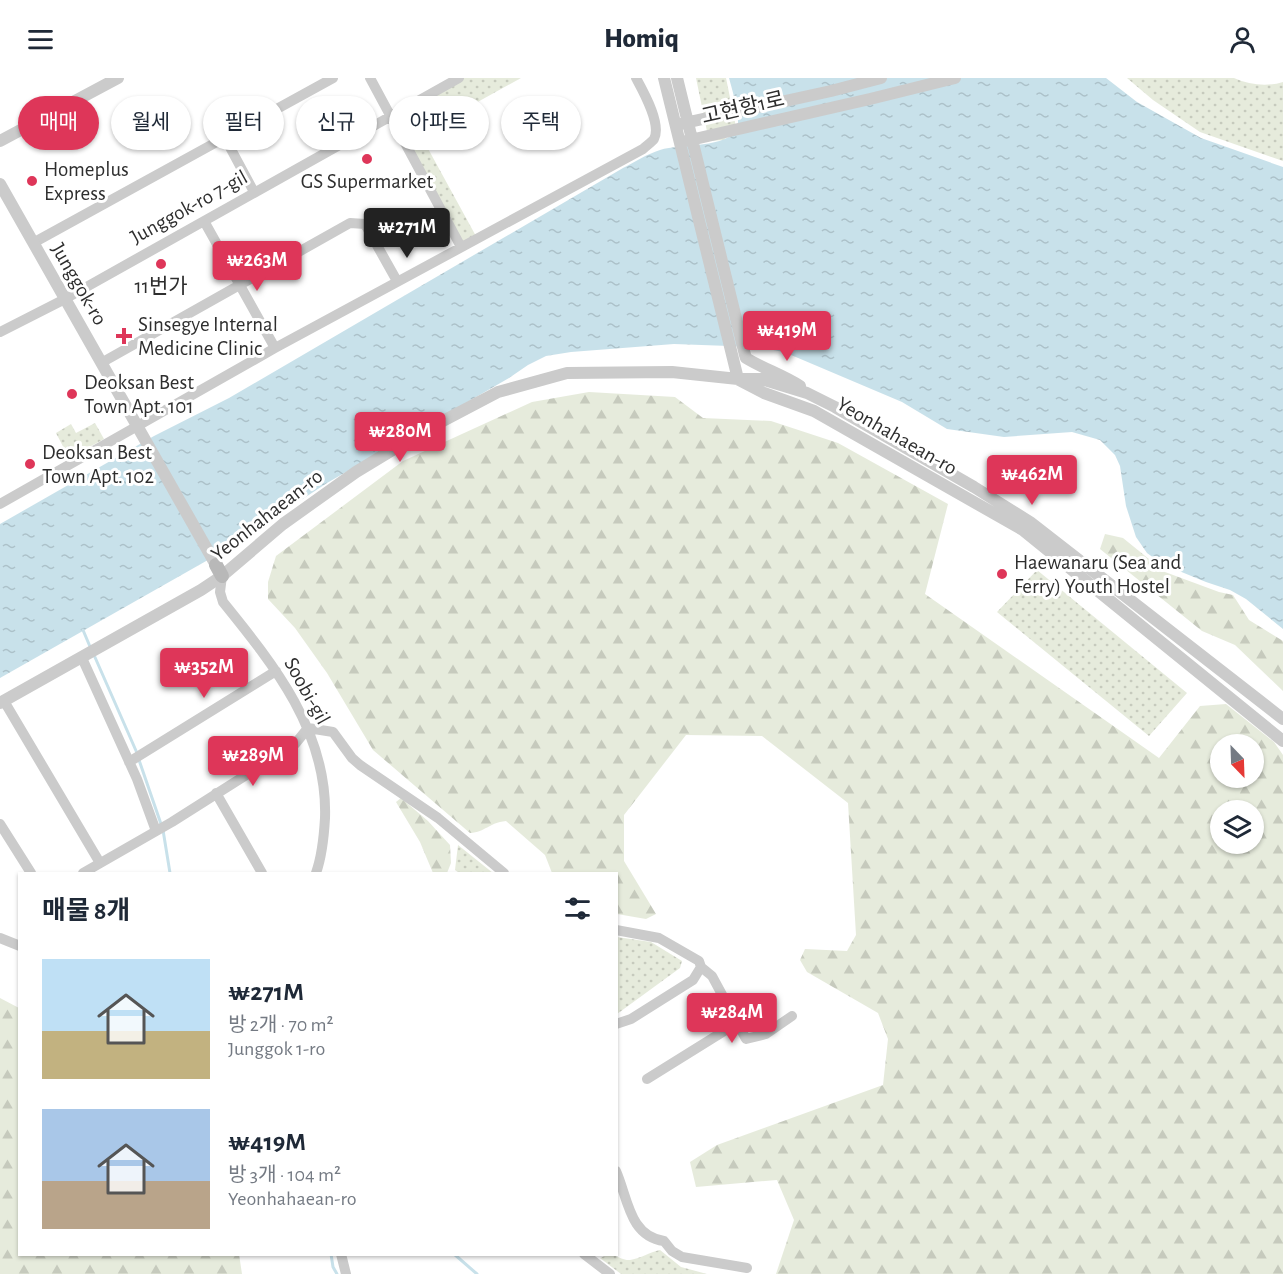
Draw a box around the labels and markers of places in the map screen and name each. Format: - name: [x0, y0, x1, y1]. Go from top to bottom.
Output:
- marker: GS Supermarket: [360, 152, 374, 166]
- place label: Homeplus Express: [44, 159, 129, 204]
- place label: GS Supermarket: [301, 171, 434, 192]
- marker: Homeplus Express: [25, 174, 39, 188]
- pin: ₩271M: [365, 208, 449, 259]
- pin: ₩263M: [215, 241, 299, 292]
- marker: 11번가: [154, 257, 168, 271]
- place label: 11번가: [134, 275, 188, 297]
- pin: ₩419M: [745, 311, 829, 362]
- place label: Sinsegye Internal Medicine Clinic: [138, 314, 278, 359]
- marker: Sinsegye Internal Medicine Clinic: [115, 327, 133, 345]
- place label: Deoksan Best Town Apt. 101: [84, 372, 194, 417]
- marker: Deoksan Best Town Apt. 101: [65, 387, 79, 401]
- pin: ₩280M: [358, 412, 442, 463]
- place label: Deoksan Best Town Apt. 102: [42, 442, 154, 487]
- pin: ₩462M: [990, 455, 1074, 506]
- marker: Deoksan Best Town Apt. 102: [23, 457, 37, 471]
- place label: Haewanaru (Sea and Ferry) Youth Hostel: [1014, 552, 1182, 597]
- marker: Haewanaru (Sea and Ferry) Youth Hostel: [995, 567, 1009, 581]
- pin: ₩352M: [162, 648, 246, 699]
- pin: ₩289M: [211, 736, 295, 787]
- pin: ₩284M: [690, 993, 774, 1044]

